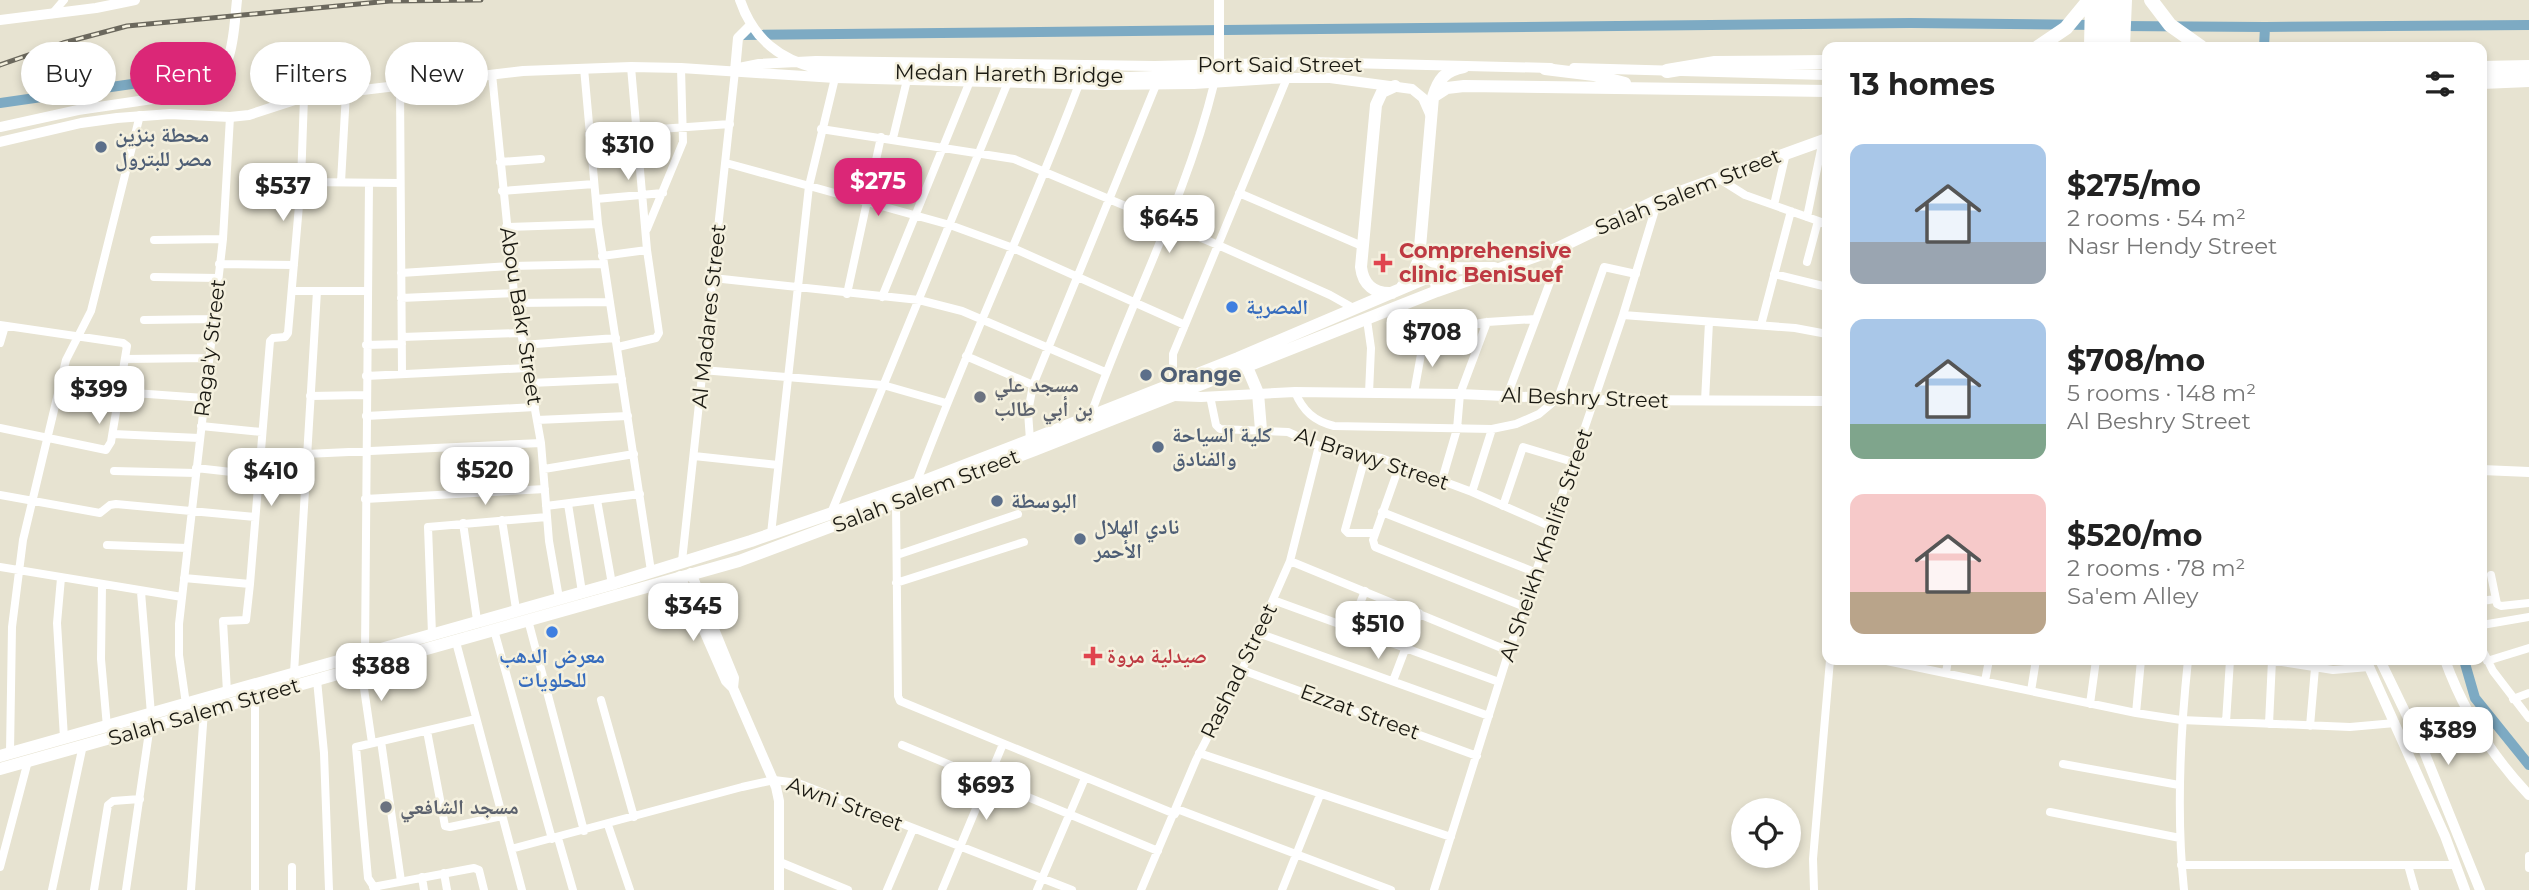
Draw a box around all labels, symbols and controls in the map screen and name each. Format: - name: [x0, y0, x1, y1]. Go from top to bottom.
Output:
- chip: Buy: [21, 42, 116, 105]
- chip: Rent: [130, 42, 236, 105]
- chip: Filters: [250, 42, 371, 105]
- chip: New: [385, 42, 488, 105]
- street label: Port Said Street: [1198, 52, 1362, 77]
- street label: Medan Hareth Bridge: [894, 59, 1124, 88]
- icon: filters: [2421, 65, 2459, 103]
- text: 13 homes: [1850, 66, 1995, 103]
- place label: محطة بنزين مصر للبترول: [115, 122, 212, 172]
- pin: $310: [587, 122, 669, 182]
- text: $310: [602, 131, 654, 159]
- marker: محطة بنزين مصر للبترول: [93, 139, 109, 155]
- street label: Salah Salem Street: [1591, 143, 1784, 240]
- pin: $275: [837, 158, 919, 218]
- pin: $537: [242, 164, 324, 223]
- text: $275: [850, 167, 906, 195]
- text: $275/mo: [2067, 167, 2201, 204]
- text: $537: [255, 172, 311, 200]
- icon: home: [1906, 172, 1990, 256]
- pin: $645: [1128, 196, 1210, 255]
- text: $645: [1140, 204, 1198, 232]
- text: 2 rooms · 54 m²: [2067, 204, 2246, 232]
- street label: Al Madares Street: [686, 222, 731, 409]
- street label: Abou Bakr Street: [495, 225, 548, 407]
- text: Nasr Hendy Street: [2067, 232, 2277, 260]
- place label: Comprehensive clinic BeniSuef: [1399, 238, 1572, 287]
- marker: Comprehensive clinic BeniSuef: [1373, 253, 1393, 273]
- street label: Raga'y Street: [189, 278, 230, 418]
- place label: المصرية: [1246, 294, 1308, 319]
- marker: المصرية: [1224, 299, 1240, 315]
- pin: $708: [1391, 310, 1473, 369]
- text: $708: [1402, 318, 1462, 346]
- text: $708/mo: [2067, 342, 2205, 379]
- icon: home: [1906, 347, 1990, 431]
- place label: Orange: [1160, 362, 1241, 387]
- pin: $399: [58, 366, 140, 426]
- marker: Orange: [1138, 367, 1154, 383]
- place label: مسجد علي بن أبي طالب: [994, 372, 1093, 425]
- text: $399: [70, 375, 128, 403]
- text: 5 rooms · 148 m²: [2067, 379, 2256, 407]
- street label: Al Beshry Street: [1501, 382, 1669, 413]
- marker: مسجد علي بن أبي طالب: [972, 389, 988, 405]
- text: Al Beshry Street: [2067, 407, 2251, 435]
- place label: كلية السياحة والفنادق: [1172, 422, 1272, 472]
- street label: Al Brawy Street: [1292, 422, 1452, 495]
- street label: Al Sheikh Khalifa Street: [1494, 425, 1597, 665]
- marker: كلية السياحة والفنادق: [1150, 439, 1166, 455]
- street label: Salah Salem Street: [829, 443, 1023, 538]
- pin: $410: [230, 448, 312, 508]
- pin: $520: [444, 448, 526, 507]
- text: $520: [456, 456, 514, 484]
- text: $410: [244, 457, 298, 485]
- place label: البوسطة: [1011, 488, 1077, 513]
- marker: البوسطة: [989, 493, 1005, 509]
- place label: نادي الهلال الأحمر: [1093, 514, 1179, 563]
- text: $520/mo: [2067, 517, 2202, 554]
- icon: home: [1906, 522, 1990, 606]
- marker: نادي الهلال الأحمر: [1072, 531, 1088, 547]
- text: 2 rooms · 78 m²: [2067, 554, 2245, 582]
- text: Sa'em Alley: [2067, 582, 2198, 610]
- pin: $345: [652, 584, 734, 643]
- text: $345: [664, 592, 722, 620]
- street label: Rashad Street: [1195, 599, 1282, 743]
- pin: $510: [1337, 602, 1419, 661]
- text: $510: [1352, 610, 1405, 638]
- marker: معرض الدهب للحلويات: [544, 624, 560, 640]
- place label: معرض الدهب للحلويات: [499, 643, 605, 692]
- place label: صيدلية مروة: [1107, 643, 1207, 668]
- pin: $388: [340, 644, 422, 703]
- marker: صيدلية مروة: [1085, 648, 1101, 664]
- text: $388: [352, 652, 410, 680]
- street label: Salah Salem Street: [105, 672, 302, 751]
- street label: Ezzat Street: [1297, 678, 1423, 745]
- pin: $389: [2407, 708, 2489, 767]
- text: $389: [2419, 716, 2477, 744]
- pin: $693: [945, 762, 1027, 822]
- street label: Awni Street: [784, 771, 907, 836]
- text: $693: [957, 771, 1015, 799]
- place label: مسجد الشافعي: [400, 794, 519, 823]
- map controls: [1731, 798, 1801, 868]
- button: locate: [1731, 798, 1801, 868]
- marker: مسجد الشافعي: [378, 799, 394, 815]

